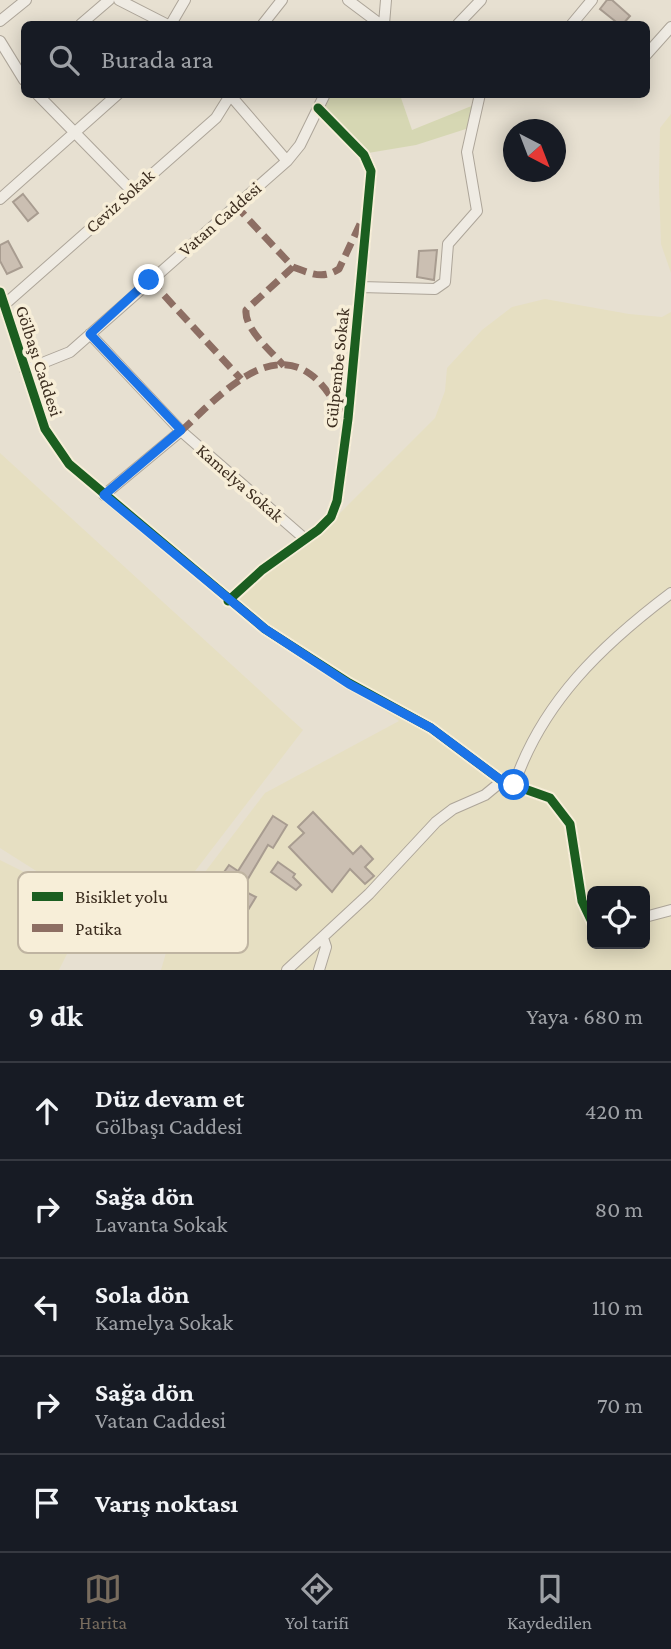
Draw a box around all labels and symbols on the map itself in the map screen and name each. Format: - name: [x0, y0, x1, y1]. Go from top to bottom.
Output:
- north arrow: [503, 119, 566, 182]
- street label: Ceviz Sokak: [82, 165, 159, 237]
- street label: Vatan Caddesi: [175, 178, 265, 260]
- route end: [133, 264, 164, 295]
- street label: Gölbaşı Caddesi: [12, 303, 66, 419]
- street label: Gülpembe Sokak: [321, 306, 353, 429]
- street label: Kamelya Sokak: [193, 440, 288, 526]
- route start: [498, 769, 529, 800]
- legend: [18, 872, 248, 953]
- text: Bisiklet yolu: [75, 886, 168, 907]
- text: Patika: [75, 918, 122, 939]

